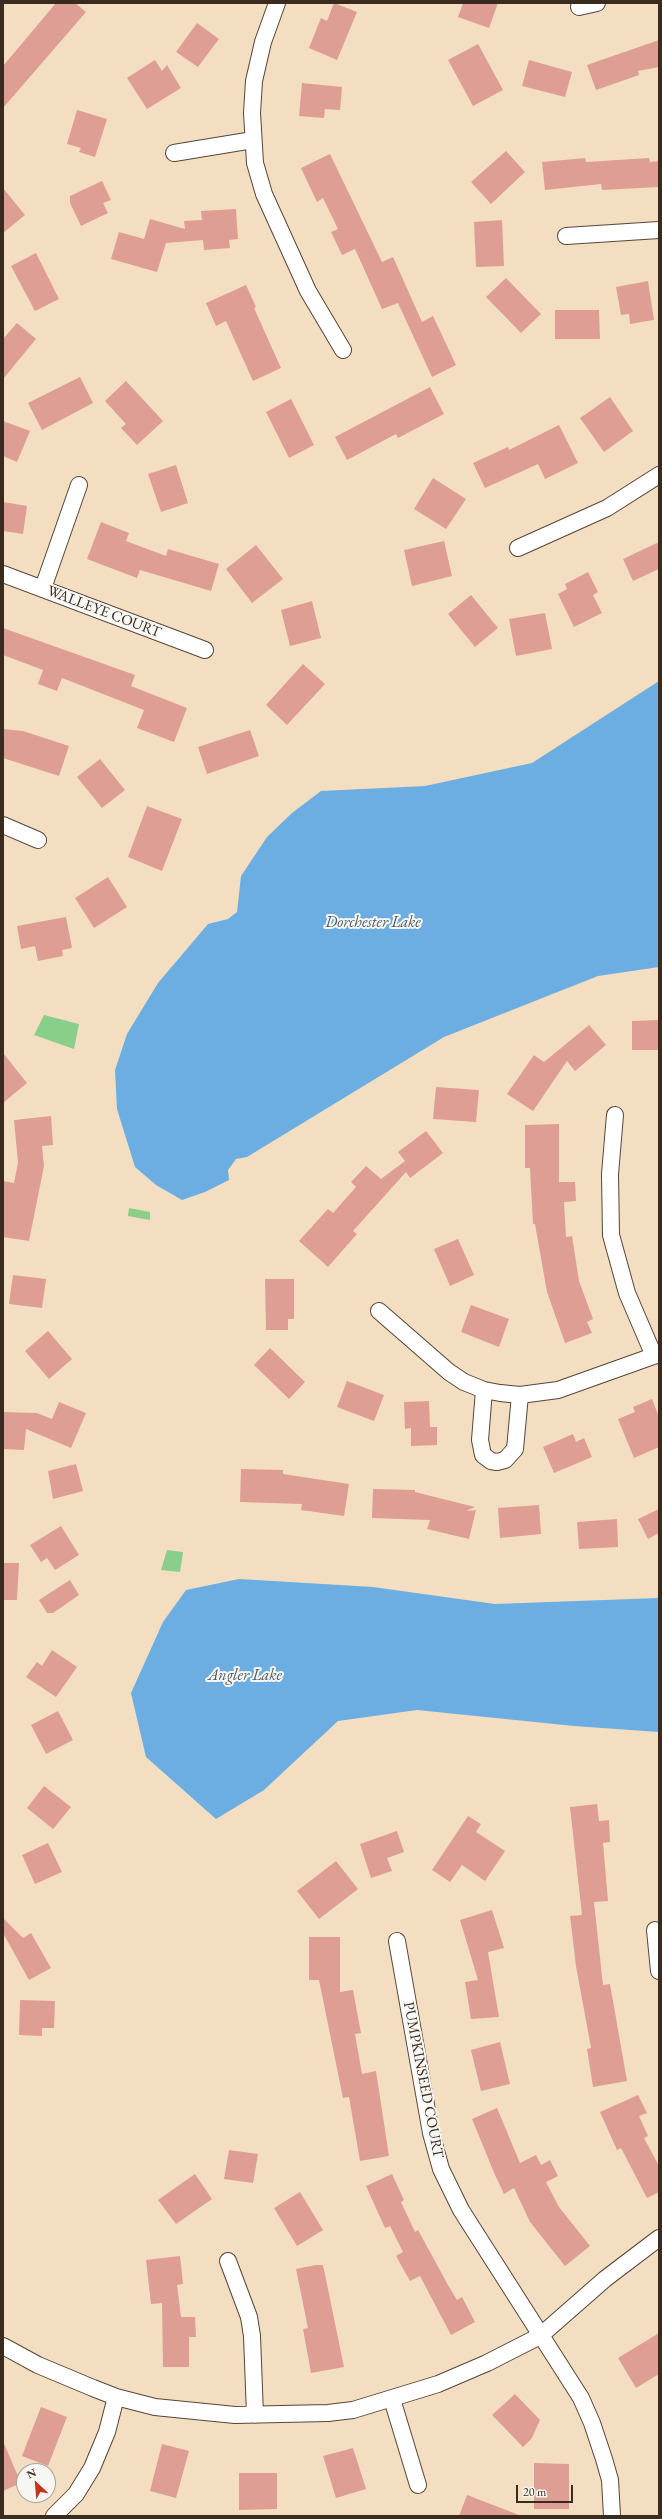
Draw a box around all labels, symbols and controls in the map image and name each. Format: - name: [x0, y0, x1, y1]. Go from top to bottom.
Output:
- street label: WALLEYE COURT: [44, 582, 164, 642]
- water label: Dorchester Lake: [325, 913, 421, 933]
- water label: Angler Lake: [208, 1666, 282, 1686]
- street label: PUMPKINSEED COURT: [399, 2000, 447, 2160]
- north arrow: [16, 2463, 56, 2503]
- text: N: [24, 2465, 38, 2481]
- scale bar: [518, 2477, 575, 2503]
- text: 20 m: [523, 2484, 546, 2500]

